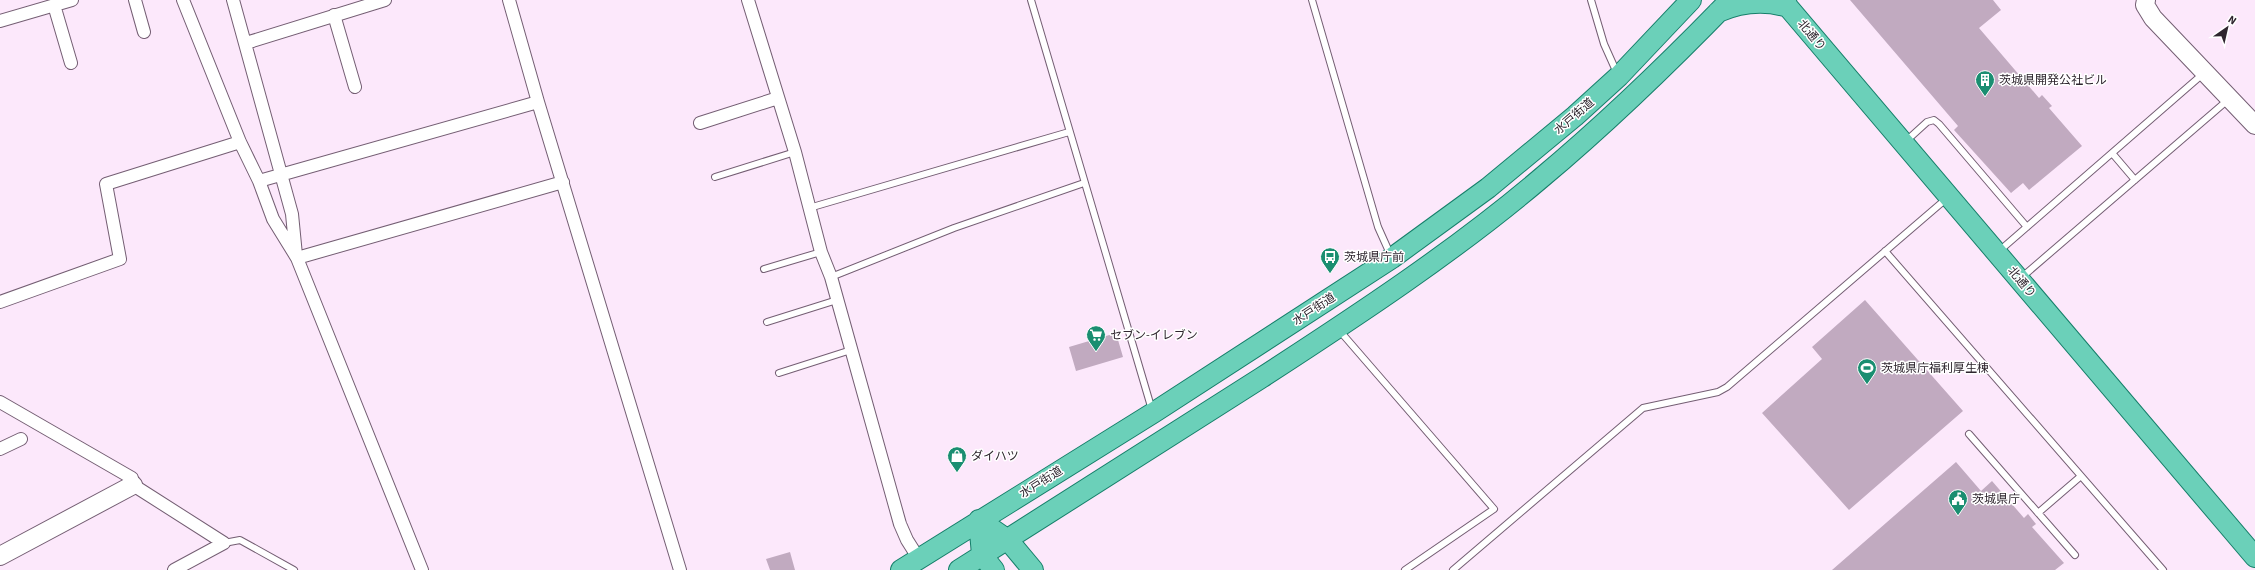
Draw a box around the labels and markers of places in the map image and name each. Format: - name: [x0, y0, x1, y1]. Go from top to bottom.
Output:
- building icon: 茨城県開発公社ビル: [1974, 69, 1996, 97]
- place label: 茨城県開発公社ビル: [1999, 72, 2107, 89]
- bus stop icon: 茨城県庁前: [1319, 246, 1341, 274]
- place label: 茨城県庁前: [1344, 249, 1404, 266]
- supermarket icon: セブン-イレブン: [1085, 324, 1107, 352]
- place label: セブン-イレブン: [1110, 327, 1198, 344]
- sports icon: 茨城県庁福利厚生棟: [1856, 357, 1878, 385]
- place label: 茨城県庁福利厚生棟: [1881, 360, 1989, 377]
- shop icon: ダイハツ: [946, 445, 968, 473]
- place label: ダイハツ: [971, 448, 1019, 465]
- public building icon: 茨城県庁: [1947, 488, 1969, 516]
- place label: 茨城県庁: [1972, 491, 2020, 508]

